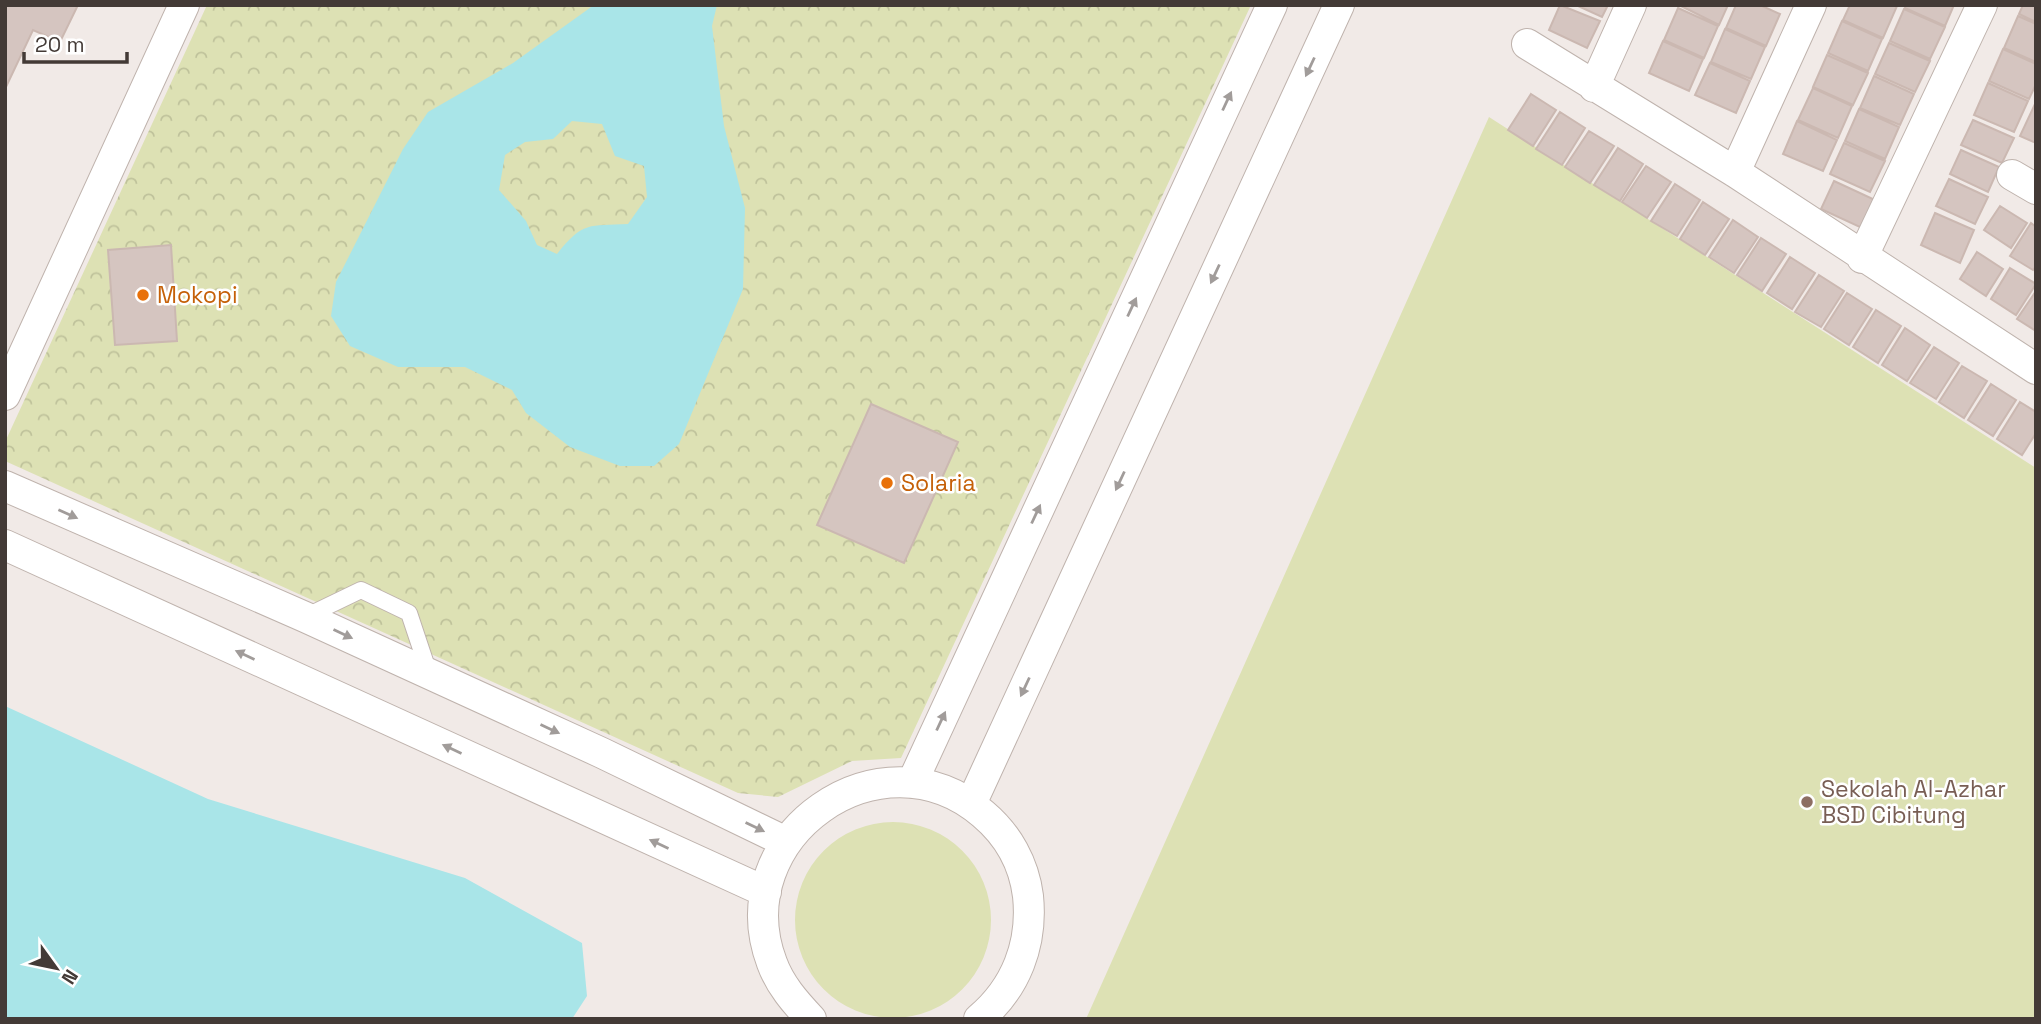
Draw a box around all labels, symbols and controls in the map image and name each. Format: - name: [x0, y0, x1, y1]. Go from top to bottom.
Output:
- scale bar: [24, 21, 128, 65]
- text: 20 m: [35, 31, 85, 58]
- one-way arrow: [1304, 57, 1316, 77]
- one-way arrow: [1221, 91, 1233, 111]
- one-way arrow: [1209, 264, 1221, 284]
- place label: Mokopi: [157, 280, 238, 310]
- marker: Mokopi: [135, 287, 151, 303]
- one-way arrow: [1126, 297, 1137, 318]
- place label: Solaria: [901, 468, 976, 498]
- one-way arrow: [1114, 470, 1125, 491]
- marker: Solaria: [879, 475, 895, 491]
- one-way arrow: [1030, 504, 1042, 524]
- one-way arrow: [57, 509, 78, 520]
- one-way arrow: [333, 628, 353, 640]
- one-way arrow: [235, 649, 255, 661]
- one-way arrow: [1019, 677, 1031, 697]
- one-way arrow: [936, 710, 947, 731]
- one-way arrow: [540, 723, 560, 735]
- one-way arrow: [442, 743, 462, 755]
- place label: Sekolah Al-Azhar BSD Cibitung: [1821, 774, 2006, 830]
- marker: Sekolah Al-Azhar BSD Cibitung: [1799, 794, 1815, 810]
- one-way arrow: [745, 822, 765, 833]
- one-way arrow: [649, 838, 669, 850]
- north arrow: [21, 933, 91, 1003]
- text: N: [56, 965, 84, 989]

